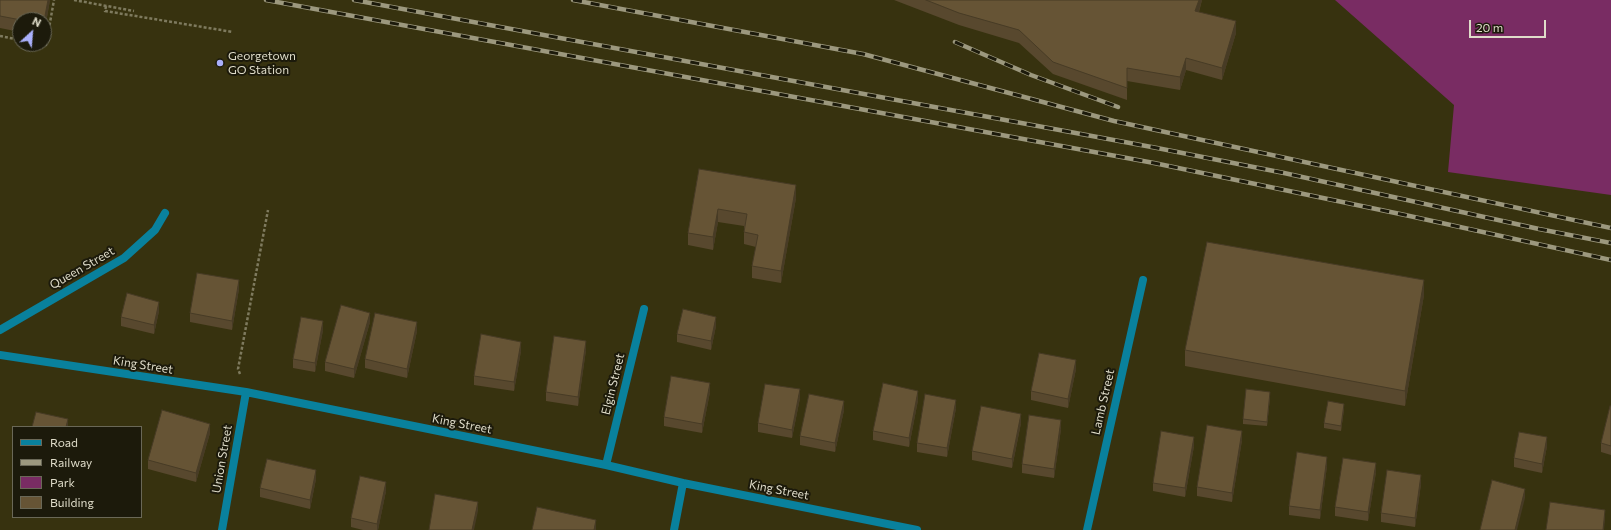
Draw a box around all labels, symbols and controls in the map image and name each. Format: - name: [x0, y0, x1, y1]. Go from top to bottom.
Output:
- north arrow: [12, 12, 52, 52]
- scale bar: [1471, 12, 1548, 38]
- text: N: [30, 14, 44, 29]
- text: 20 m: [1476, 20, 1503, 34]
- place label: Georgetown GO Station: [228, 49, 296, 77]
- marker: Georgetown GO Station: [215, 58, 225, 68]
- street label: Queen Street: [47, 244, 117, 292]
- street label: Elgin Street: [598, 352, 628, 416]
- street label: King Street: [112, 353, 174, 377]
- street label: Lamb Street: [1088, 368, 1118, 436]
- street label: King Street: [431, 411, 493, 437]
- street label: Union Street: [209, 424, 235, 494]
- legend: [12, 426, 142, 518]
- text: Road: [50, 435, 78, 449]
- text: Railway: [50, 455, 92, 469]
- text: Park: [50, 475, 75, 489]
- street label: King Street: [748, 477, 810, 503]
- text: Building: [50, 495, 94, 509]

